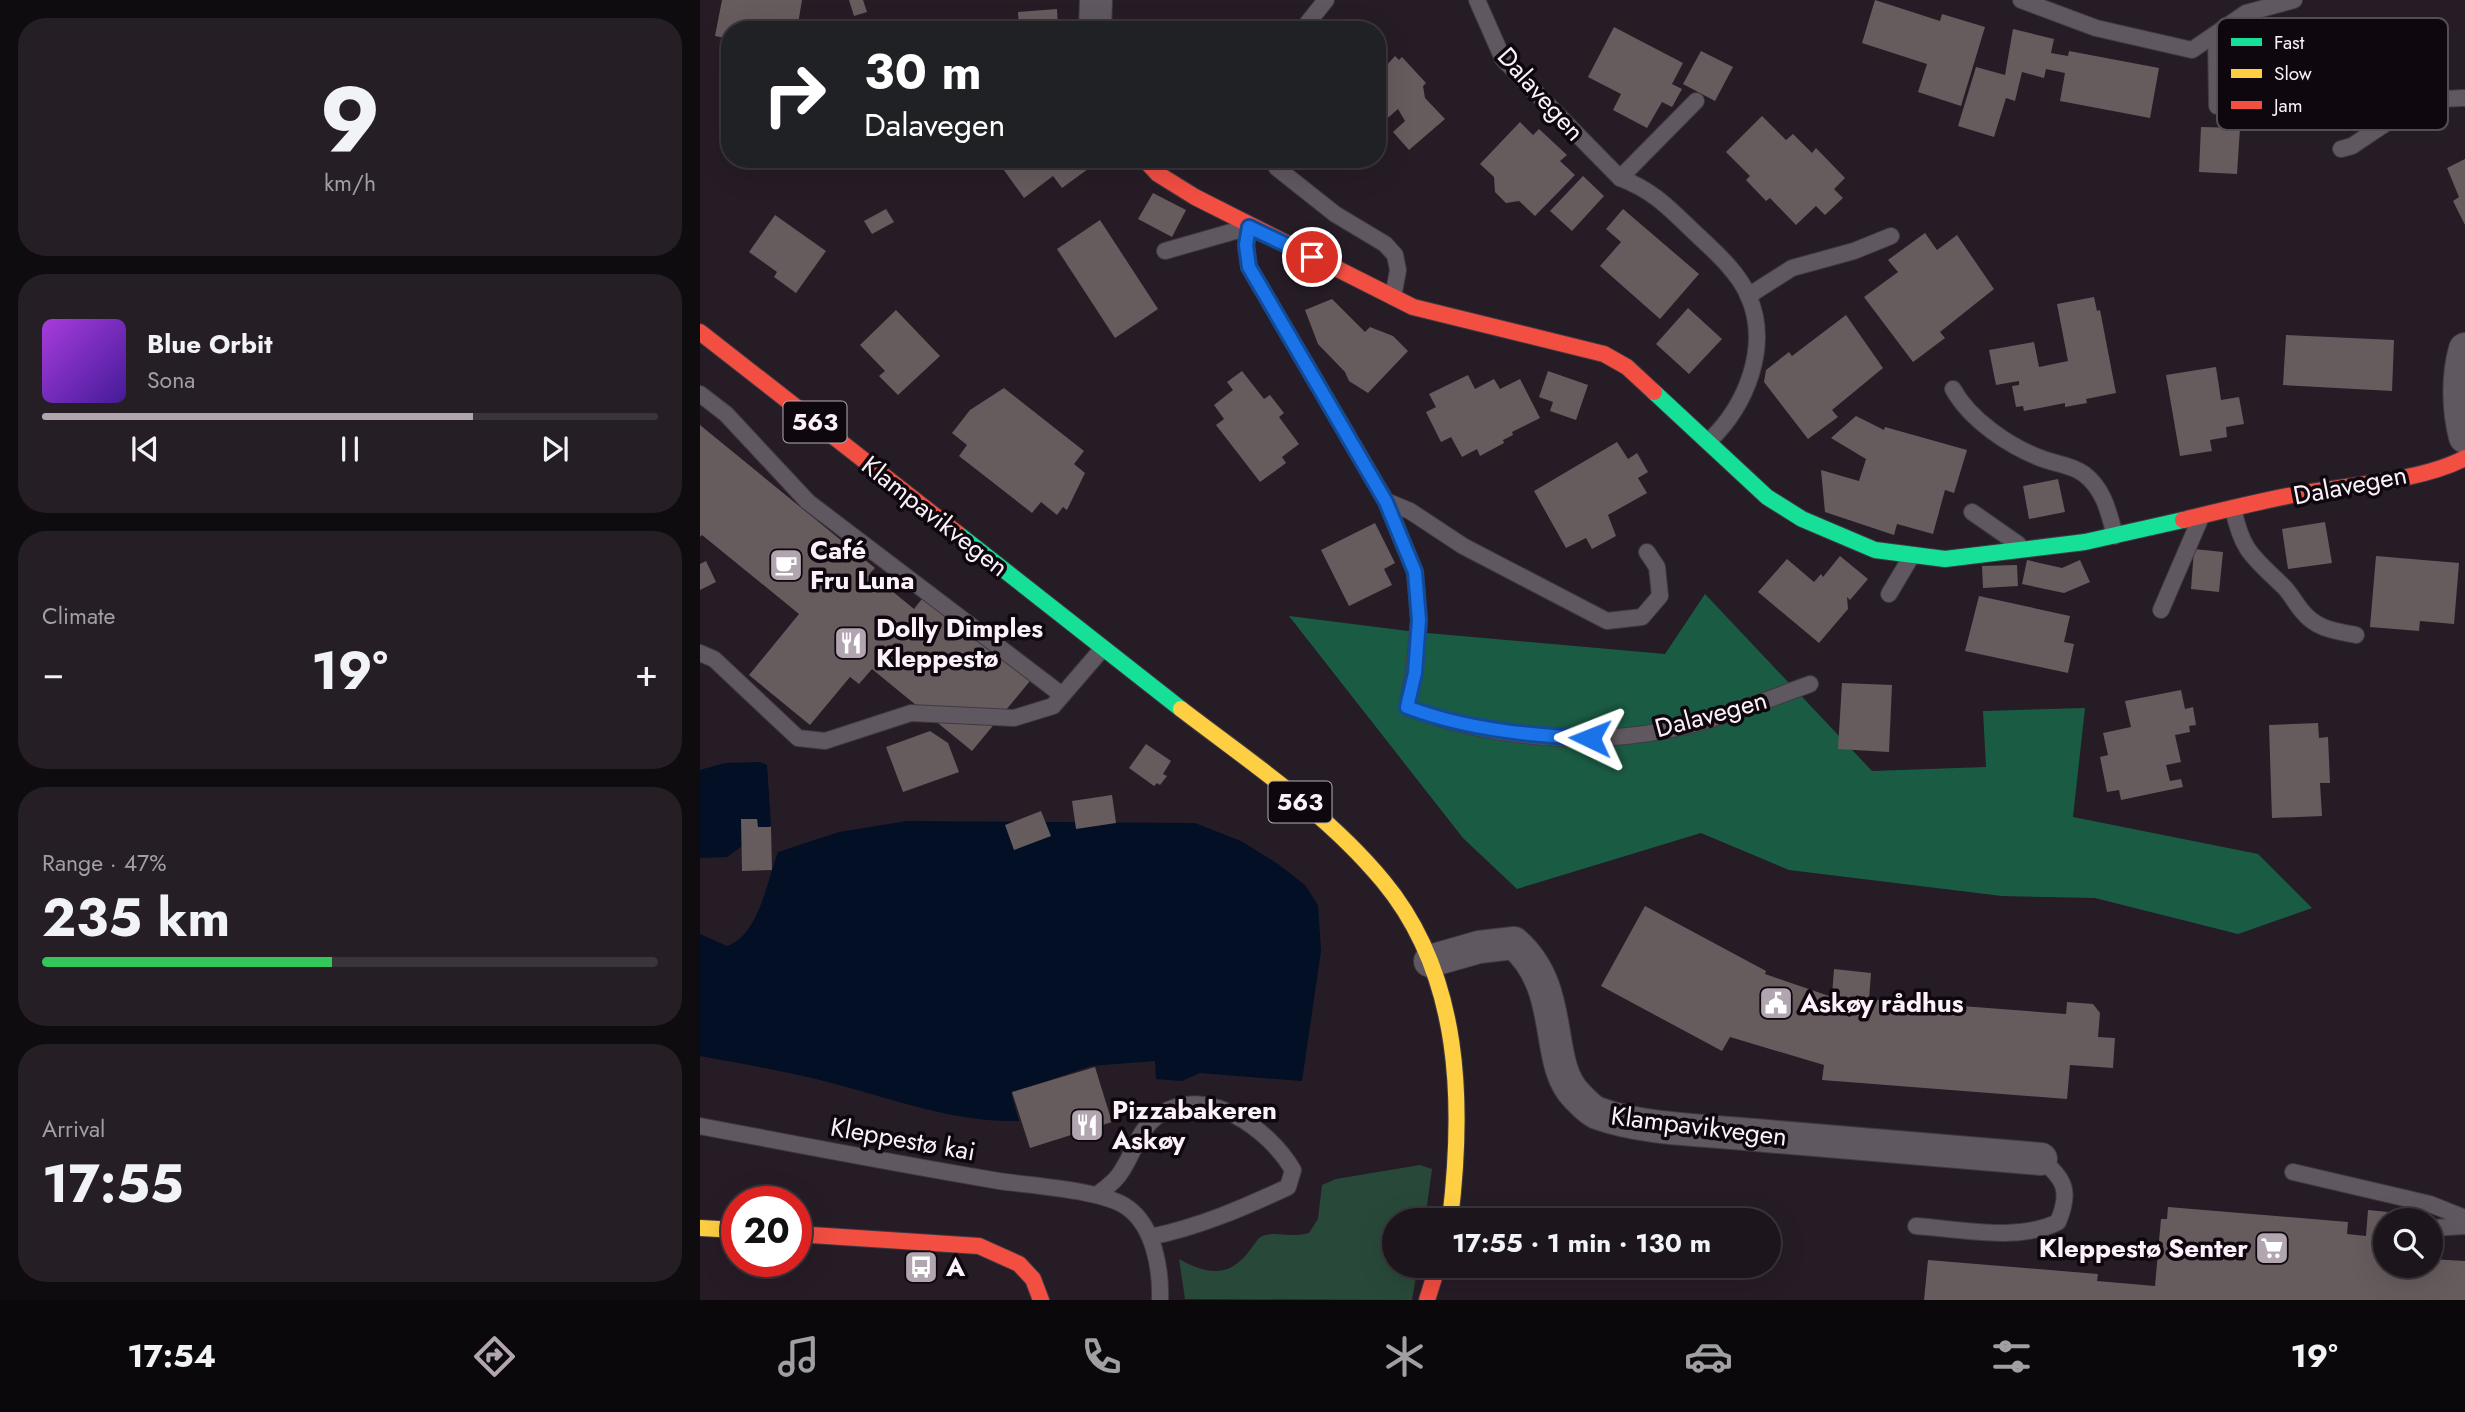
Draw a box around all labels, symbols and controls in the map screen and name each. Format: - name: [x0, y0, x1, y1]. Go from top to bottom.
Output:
- legend: [2217, 18, 2448, 130]
- text: Fast: [2274, 29, 2305, 56]
- text: 30 m: [864, 37, 982, 107]
- street label: Dalavegen: [1488, 39, 1594, 149]
- icon: right: [749, 49, 840, 140]
- text: 9: [320, 55, 380, 186]
- text: Slow: [2274, 60, 2312, 87]
- text: Jam: [2271, 92, 2303, 119]
- text: Dalavegen: [864, 102, 1005, 148]
- text: km/h: [324, 166, 376, 200]
- pin: [1282, 227, 1342, 287]
- icon: arrive: [1293, 238, 1331, 276]
- text: Blue Orbit: [147, 325, 272, 363]
- text: Sona: [147, 363, 195, 397]
- road number: 563: [783, 402, 846, 442]
- icon: previous: [126, 430, 164, 468]
- icon: pause: [331, 430, 369, 468]
- icon: next: [536, 430, 574, 468]
- street label: Klampavikvegen: [854, 447, 1016, 585]
- street label: Dalavegen: [2290, 455, 2410, 515]
- place label: Café Fru Luna: [810, 531, 914, 599]
- cafe icon: Café Fru Luna: [767, 546, 805, 584]
- text: Climate: [42, 599, 115, 633]
- place label: Dolly Dimples Kleppestø: [876, 609, 1043, 677]
- restaurant icon: Dolly Dimples Kleppestø: [832, 624, 870, 662]
- text: 19°: [311, 633, 388, 709]
- text: −: [42, 645, 64, 700]
- text: +: [635, 645, 658, 700]
- street label: Dalavegen: [1651, 681, 1771, 747]
- position arrow: [1553, 701, 1627, 775]
- road number: 563: [1268, 782, 1332, 822]
- text: Range · 47%: [42, 846, 166, 880]
- text: 235 km: [42, 880, 230, 956]
- public building icon: Askøy rådhus: [1757, 984, 1795, 1022]
- place label: Askøy rådhus: [1799, 984, 1964, 1022]
- place label: Pizzabakeren Askøy: [1111, 1091, 1277, 1159]
- street label: Klampavikvegen: [1609, 1096, 1789, 1156]
- restaurant icon: Pizzabakeren Askøy: [1068, 1106, 1106, 1144]
- street label: Kleppestø kai: [828, 1108, 978, 1170]
- text: Arrival: [42, 1112, 105, 1146]
- text: 17:55: [42, 1146, 184, 1222]
- speed limit sign: 20: [721, 1186, 812, 1277]
- map controls: [2373, 1208, 2443, 1278]
- button: search: [2373, 1208, 2443, 1278]
- text: 17:55 · 1 min · 130 m: [1452, 1224, 1711, 1262]
- place label: Kleppestø Senter: [2039, 1229, 2248, 1267]
- supermarket icon: Kleppestø Senter: [2253, 1229, 2291, 1267]
- bus stop icon: A: [902, 1248, 940, 1286]
- place label: A: [945, 1248, 966, 1286]
- icon: directions: [470, 1332, 519, 1381]
- icon: music: [774, 1332, 823, 1381]
- icon: phone: [1077, 1332, 1126, 1381]
- icon: climate: [1380, 1332, 1429, 1381]
- icon: car: [1684, 1332, 1733, 1381]
- icon: filters: [1987, 1332, 2036, 1381]
- text: 17:54: [127, 1333, 216, 1379]
- text: 19°: [2291, 1333, 2338, 1379]

